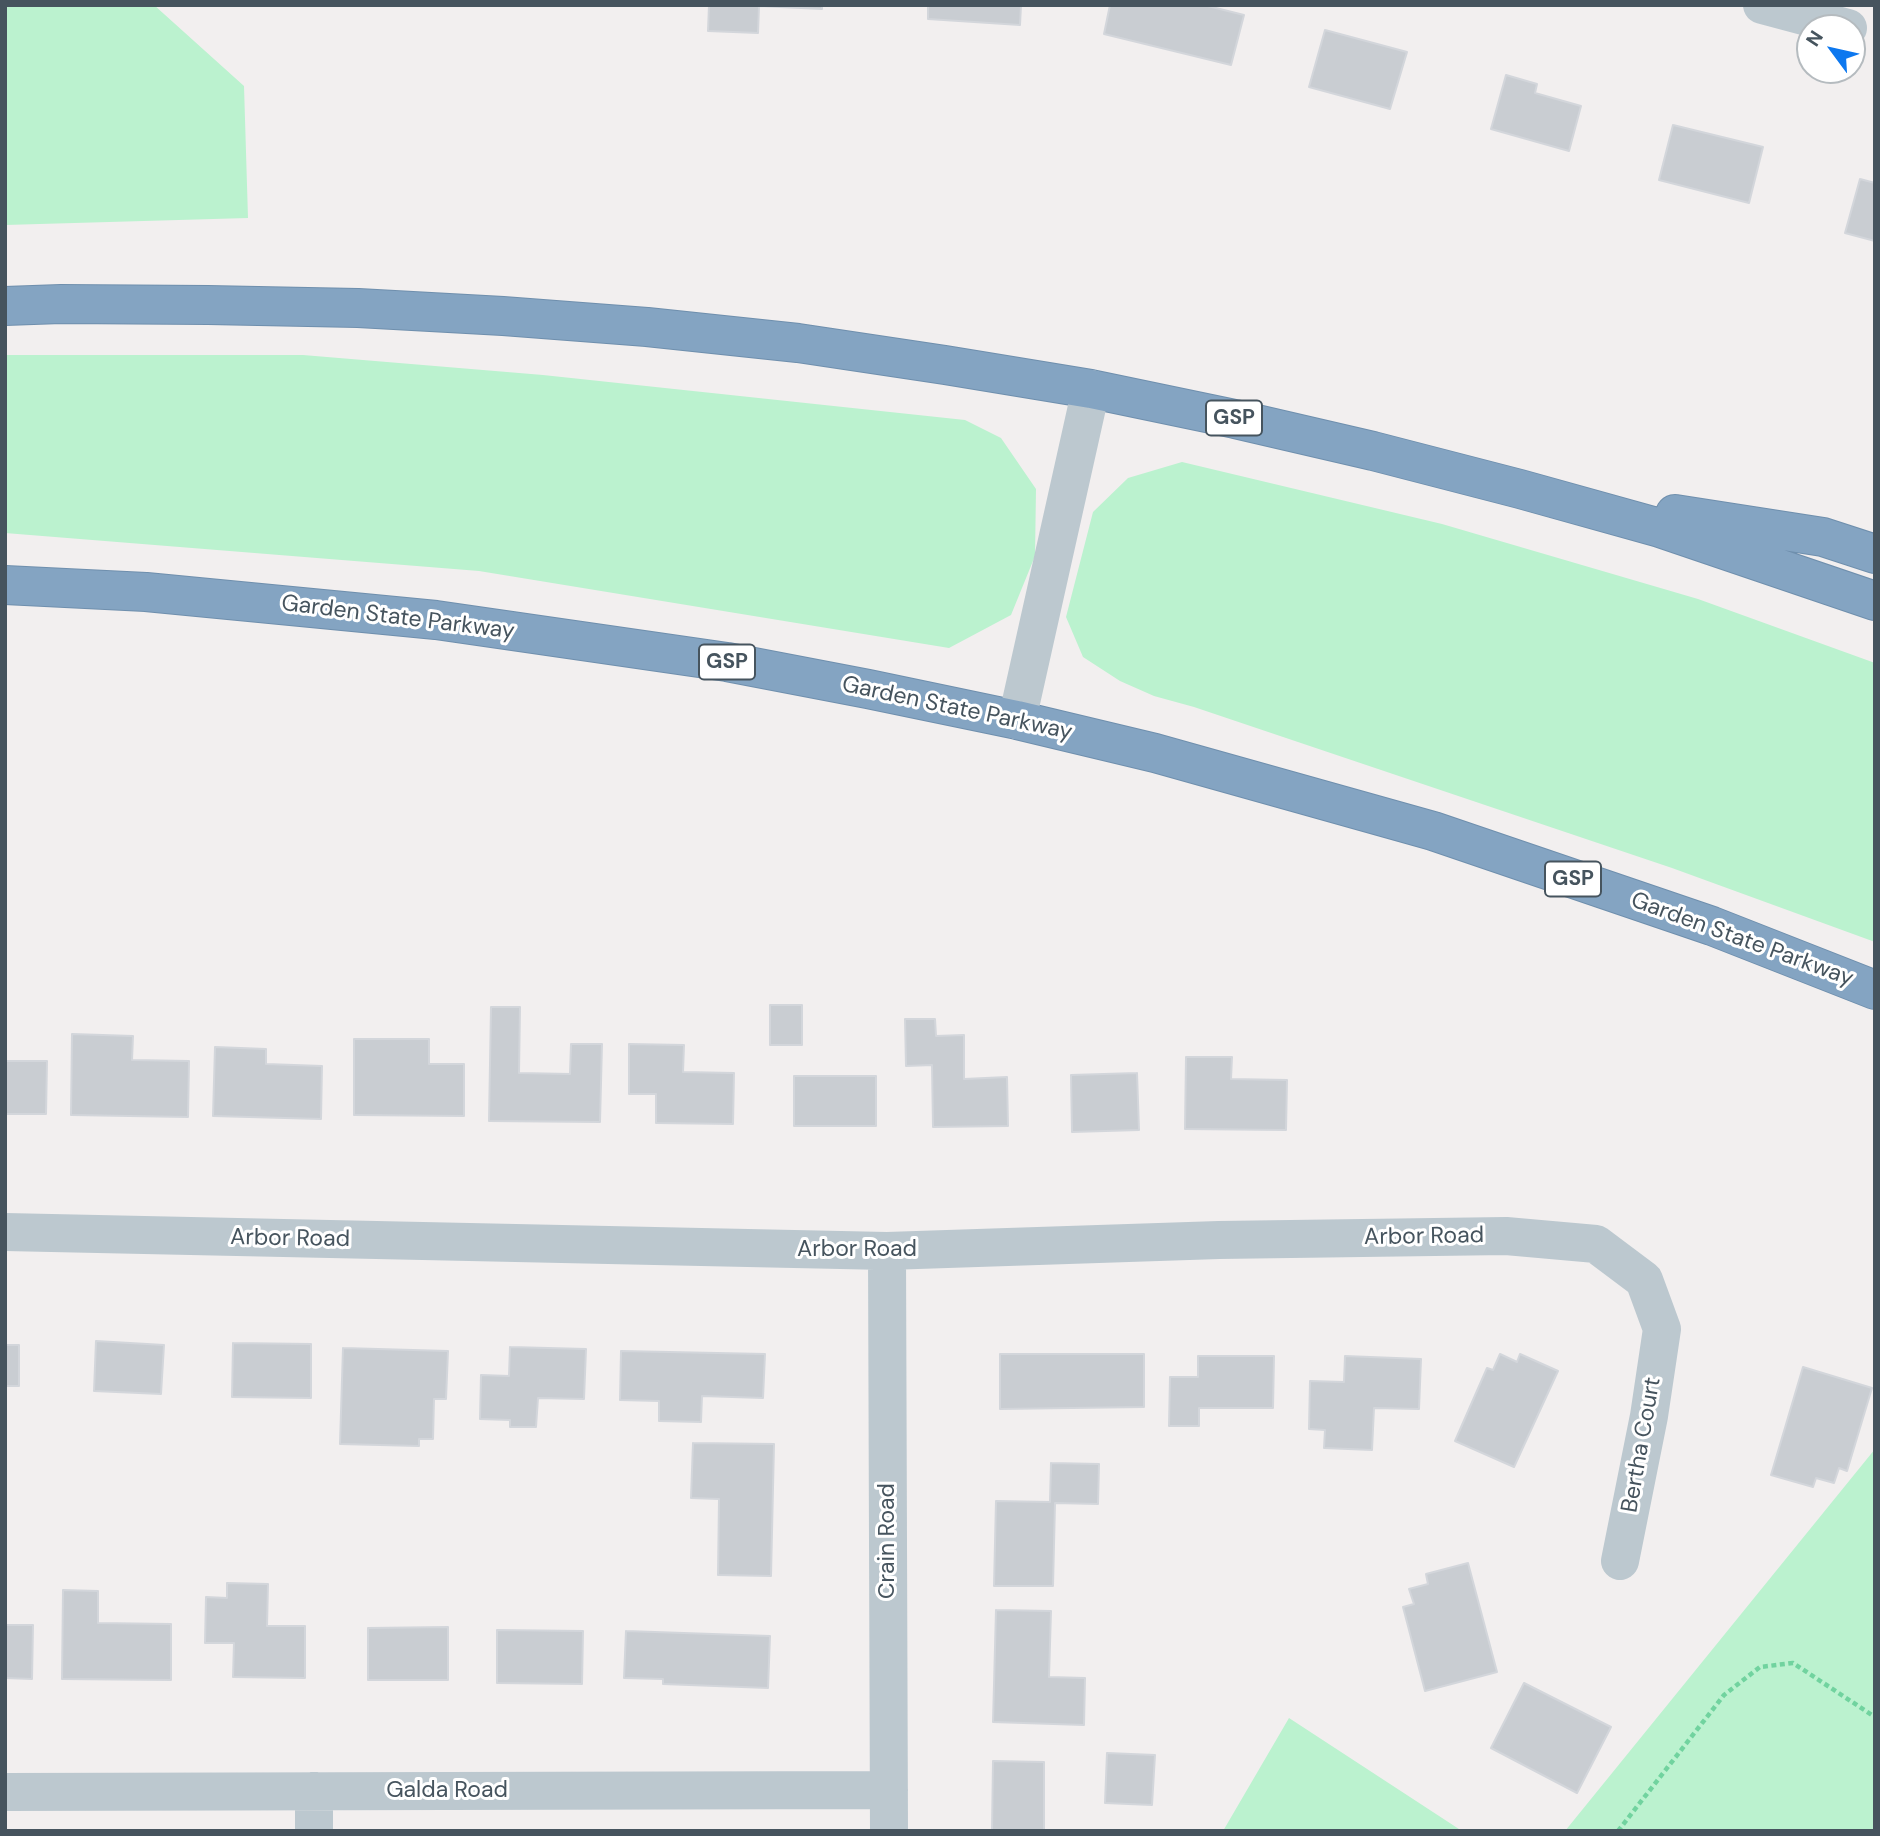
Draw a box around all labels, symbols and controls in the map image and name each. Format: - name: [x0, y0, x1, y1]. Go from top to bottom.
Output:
- north arrow: [1796, 14, 1866, 84]
- text: N: [1800, 26, 1829, 51]
- road number: GSP: [1206, 400, 1262, 436]
- street label: Garden State Parkway: [280, 590, 516, 646]
- road number: GSP: [699, 644, 755, 680]
- street label: Garden State Parkway: [839, 671, 1075, 747]
- road number: GSP: [1545, 862, 1601, 896]
- street label: Garden State Parkway: [1627, 887, 1857, 993]
- street label: Arbor Road: [1364, 1222, 1484, 1252]
- street label: Arbor Road: [230, 1224, 350, 1254]
- street label: Arbor Road: [797, 1236, 917, 1264]
- street label: Bertha Court: [1617, 1375, 1667, 1515]
- street label: Crain Road: [874, 1483, 902, 1599]
- street label: Galda Road: [386, 1777, 508, 1805]

